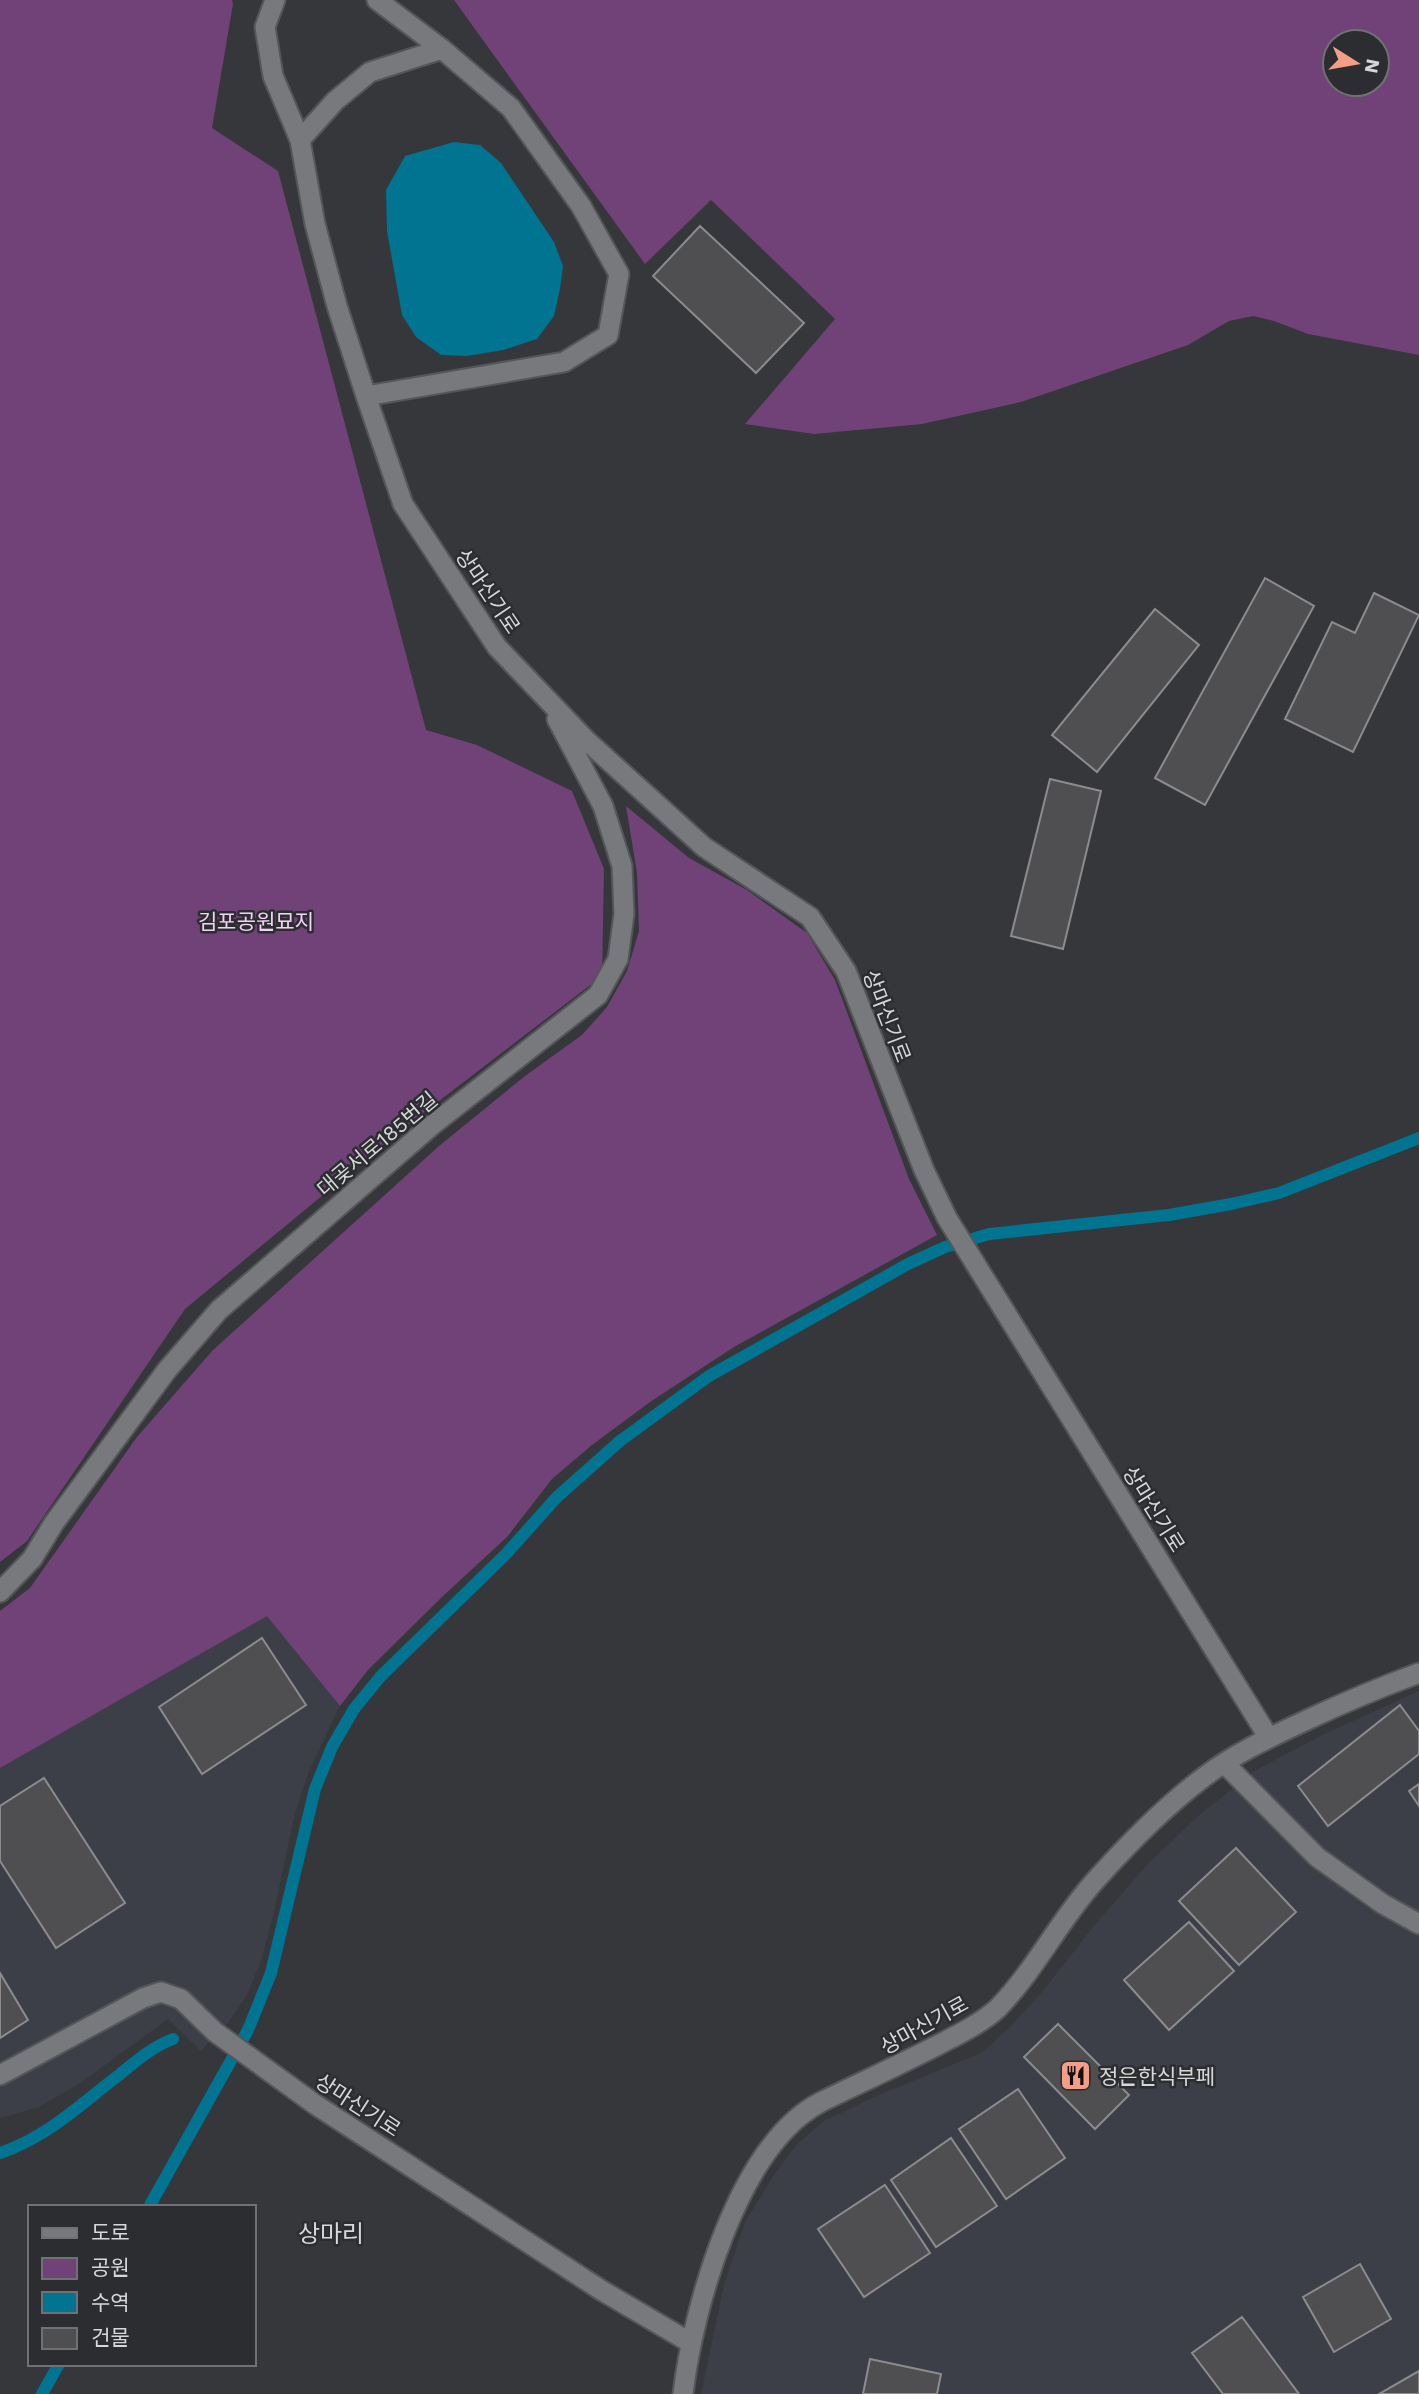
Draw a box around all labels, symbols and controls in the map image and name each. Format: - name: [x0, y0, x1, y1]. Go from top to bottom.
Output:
- north arrow: [1321, 28, 1391, 98]
- text: N: [1360, 57, 1385, 75]
- street label: 상마신기로: [451, 544, 525, 638]
- park label: 김포공원묘지: [198, 909, 314, 934]
- street label: 상마신기로: [858, 966, 916, 1066]
- street label: 대곶서로185번길: [312, 1086, 442, 1202]
- street label: 상마신기로: [1118, 1461, 1190, 1557]
- street label: 상마신기로: [876, 1991, 972, 2059]
- restaurant icon: 정은한식부페: [1059, 2059, 1093, 2093]
- place label: 정은한식부페: [1099, 2064, 1215, 2089]
- street label: 상마신기로: [311, 2068, 405, 2142]
- legend: [28, 2205, 256, 2366]
- text: 도로: [91, 2220, 130, 2245]
- district label: 상마리: [298, 2220, 364, 2248]
- text: 공원: [91, 2255, 130, 2280]
- text: 수역: [91, 2290, 130, 2315]
- text: 건물: [91, 2325, 130, 2350]

